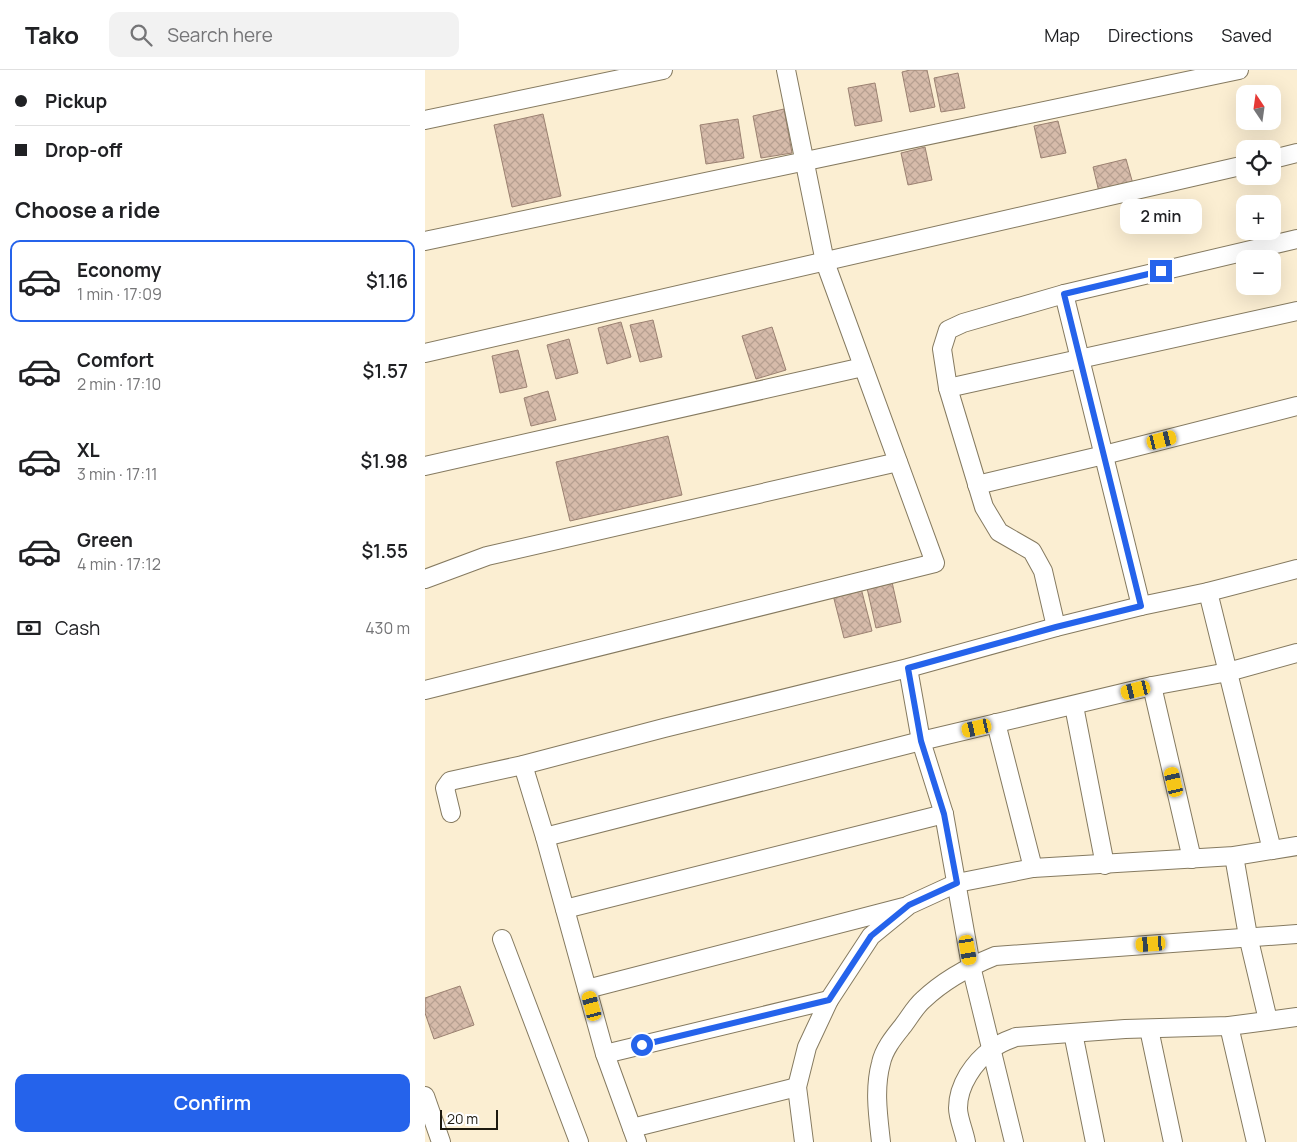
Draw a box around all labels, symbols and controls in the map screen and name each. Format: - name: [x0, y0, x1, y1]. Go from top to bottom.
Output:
- search box: [109, 12, 459, 57]
- text: Tako: [25, 18, 79, 51]
- icon: search: [127, 21, 155, 49]
- text: Search here: [167, 22, 273, 48]
- text: Map: [1044, 23, 1080, 47]
- text: Directions: [1108, 23, 1193, 47]
- text: Saved: [1221, 23, 1272, 47]
- north arrow: [1236, 85, 1281, 130]
- map controls: [1236, 85, 1281, 295]
- text: Pickup: [45, 88, 107, 114]
- text: Drop-off: [45, 137, 122, 163]
- button: locate: [1236, 140, 1281, 185]
- text: Choose a ride: [15, 195, 160, 225]
- button: +: [1236, 195, 1281, 240]
- callout: 2 min: [1120, 198, 1202, 234]
- text: 2 min: [1141, 205, 1181, 227]
- button: −: [1236, 250, 1281, 295]
- text: Economy: [77, 257, 161, 283]
- icon: car: [17, 259, 62, 304]
- route end: [1150, 260, 1172, 282]
- text: $1.16: [366, 268, 408, 294]
- text: 1 min · 17:09: [77, 283, 162, 305]
- text: Comfort: [77, 347, 154, 373]
- icon: car: [17, 349, 62, 394]
- text: $1.57: [363, 358, 408, 384]
- text: 2 min · 17:10: [77, 373, 161, 395]
- car: [1145, 429, 1178, 451]
- text: XL: [77, 437, 100, 463]
- icon: car: [17, 439, 62, 484]
- text: $1.98: [360, 448, 408, 474]
- text: 3 min · 17:11: [77, 463, 157, 485]
- text: Green: [77, 527, 133, 553]
- icon: car: [17, 529, 62, 574]
- text: $1.55: [361, 538, 408, 564]
- text: 4 min · 17:12: [77, 553, 161, 575]
- icon: cash: [15, 614, 43, 642]
- text: Cash: [55, 615, 100, 641]
- text: 430 m: [365, 617, 410, 639]
- car: [1119, 679, 1152, 701]
- car: [960, 717, 993, 739]
- car: [1163, 766, 1184, 798]
- car: [958, 934, 977, 966]
- car: [1135, 935, 1166, 953]
- car: [580, 990, 603, 1022]
- route start: [631, 1034, 653, 1056]
- button: Confirm: [15, 1074, 410, 1132]
- scale bar: [440, 1107, 497, 1130]
- text: 20 m: [447, 1109, 478, 1128]

